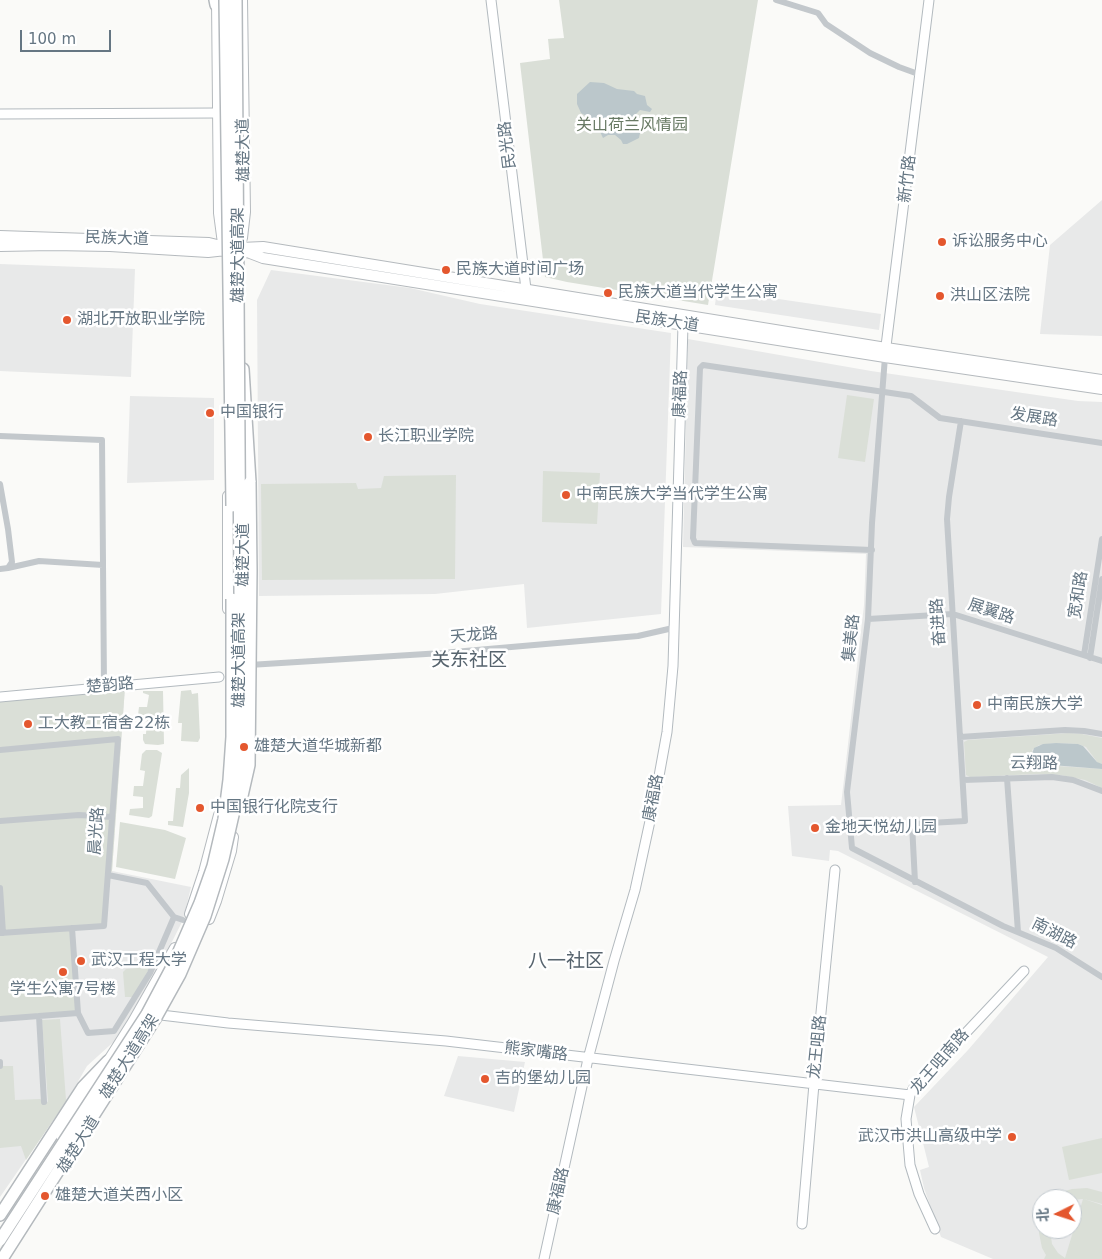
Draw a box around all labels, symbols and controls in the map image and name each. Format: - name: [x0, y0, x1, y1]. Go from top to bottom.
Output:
- scale bar: [22, 20, 114, 52]
- text: 100 m: [28, 30, 76, 48]
- park label: 关山荷兰风情园: [576, 116, 688, 136]
- street label: 雄楚大道: [234, 118, 254, 182]
- street label: 民光路: [496, 120, 520, 170]
- street label: 新竹路: [896, 154, 920, 204]
- street label: 雄楚大道高架: [229, 207, 249, 303]
- street label: 民族大道: [85, 228, 149, 250]
- place label: 诉讼服务中心: [952, 232, 1048, 252]
- marker: 诉讼服务中心: [936, 236, 948, 248]
- place label: 民族大道时间广场: [456, 260, 584, 280]
- marker: 民族大道时间广场: [440, 264, 452, 276]
- place label: 民族大道当代学生公寓: [618, 283, 778, 303]
- place label: 洪山区法院: [950, 286, 1030, 306]
- marker: 民族大道当代学生公寓: [602, 287, 614, 299]
- marker: 洪山区法院: [934, 290, 946, 302]
- street label: 民族大道: [634, 308, 700, 336]
- place label: 湖北开放职业学院: [77, 310, 205, 330]
- marker: 湖北开放职业学院: [61, 314, 73, 326]
- street label: 康福路: [671, 370, 691, 418]
- place label: 中国银行: [220, 403, 284, 423]
- street label: 发展路: [1009, 405, 1059, 431]
- marker: 中国银行: [204, 407, 216, 419]
- place label: 长江职业学院: [378, 427, 474, 447]
- marker: 长江职业学院: [362, 431, 374, 443]
- place label: 中南民族大学当代学生公寓: [576, 485, 768, 505]
- marker: 中南民族大学当代学生公寓: [560, 489, 572, 501]
- street label: 雄楚大道: [234, 523, 254, 587]
- street label: 宽和路: [1066, 570, 1092, 620]
- street label: 展翼路: [965, 595, 1017, 629]
- street label: 奋进路: [928, 597, 950, 647]
- street label: 雄楚大道高架: [230, 612, 250, 708]
- street label: 集美路: [840, 613, 864, 663]
- street label: 天龙路: [449, 624, 499, 648]
- district label: 关东社区: [431, 650, 507, 672]
- street label: 楚韵路: [85, 674, 135, 698]
- place label: 中南民族大学: [987, 695, 1083, 715]
- marker: 中南民族大学: [971, 699, 983, 711]
- place label: 工大教工宿舍22栋: [38, 714, 170, 734]
- marker: 工大教工宿舍22栋: [22, 718, 34, 730]
- place label: 雄楚大道华城新都: [254, 737, 382, 757]
- marker: 雄楚大道华城新都: [238, 741, 250, 753]
- street label: 云翔路: [1010, 754, 1058, 774]
- street label: 康福路: [640, 773, 668, 823]
- place label: 中国银行化院支行: [210, 798, 338, 818]
- marker: 中国银行化院支行: [194, 802, 206, 814]
- street label: 晨光路: [86, 806, 108, 856]
- place label: 金地天悦幼儿园: [825, 818, 937, 838]
- marker: 金地天悦幼儿园: [809, 822, 821, 834]
- street label: 南湖路: [1028, 915, 1080, 953]
- place label: 武汉工程大学: [91, 951, 187, 971]
- district label: 八一社区: [528, 951, 604, 973]
- marker: 武汉工程大学: [75, 955, 87, 967]
- marker: 学生公寓7号楼: [57, 966, 69, 978]
- place label: 学生公寓7号楼: [10, 980, 116, 1000]
- street label: 雄楚大道高架: [96, 1011, 164, 1103]
- street label: 龙王咀路: [805, 1014, 831, 1080]
- street label: 龙王咀南路: [907, 1026, 973, 1098]
- street label: 熊家嘴路: [503, 1039, 569, 1065]
- place label: 吉的堡幼儿园: [495, 1069, 591, 1089]
- marker: 吉的堡幼儿园: [479, 1073, 491, 1085]
- street label: 雄楚大道: [54, 1113, 104, 1177]
- place label: 武汉市洪山高级中学: [858, 1127, 1002, 1147]
- marker: 武汉市洪山高级中学: [1006, 1131, 1018, 1143]
- street label: 康福路: [544, 1165, 574, 1217]
- place label: 雄楚大道关西小区: [55, 1186, 183, 1206]
- north arrow: [1032, 1189, 1082, 1239]
- marker: 雄楚大道关西小区: [39, 1190, 51, 1202]
- text: 北: [1035, 1207, 1052, 1223]

